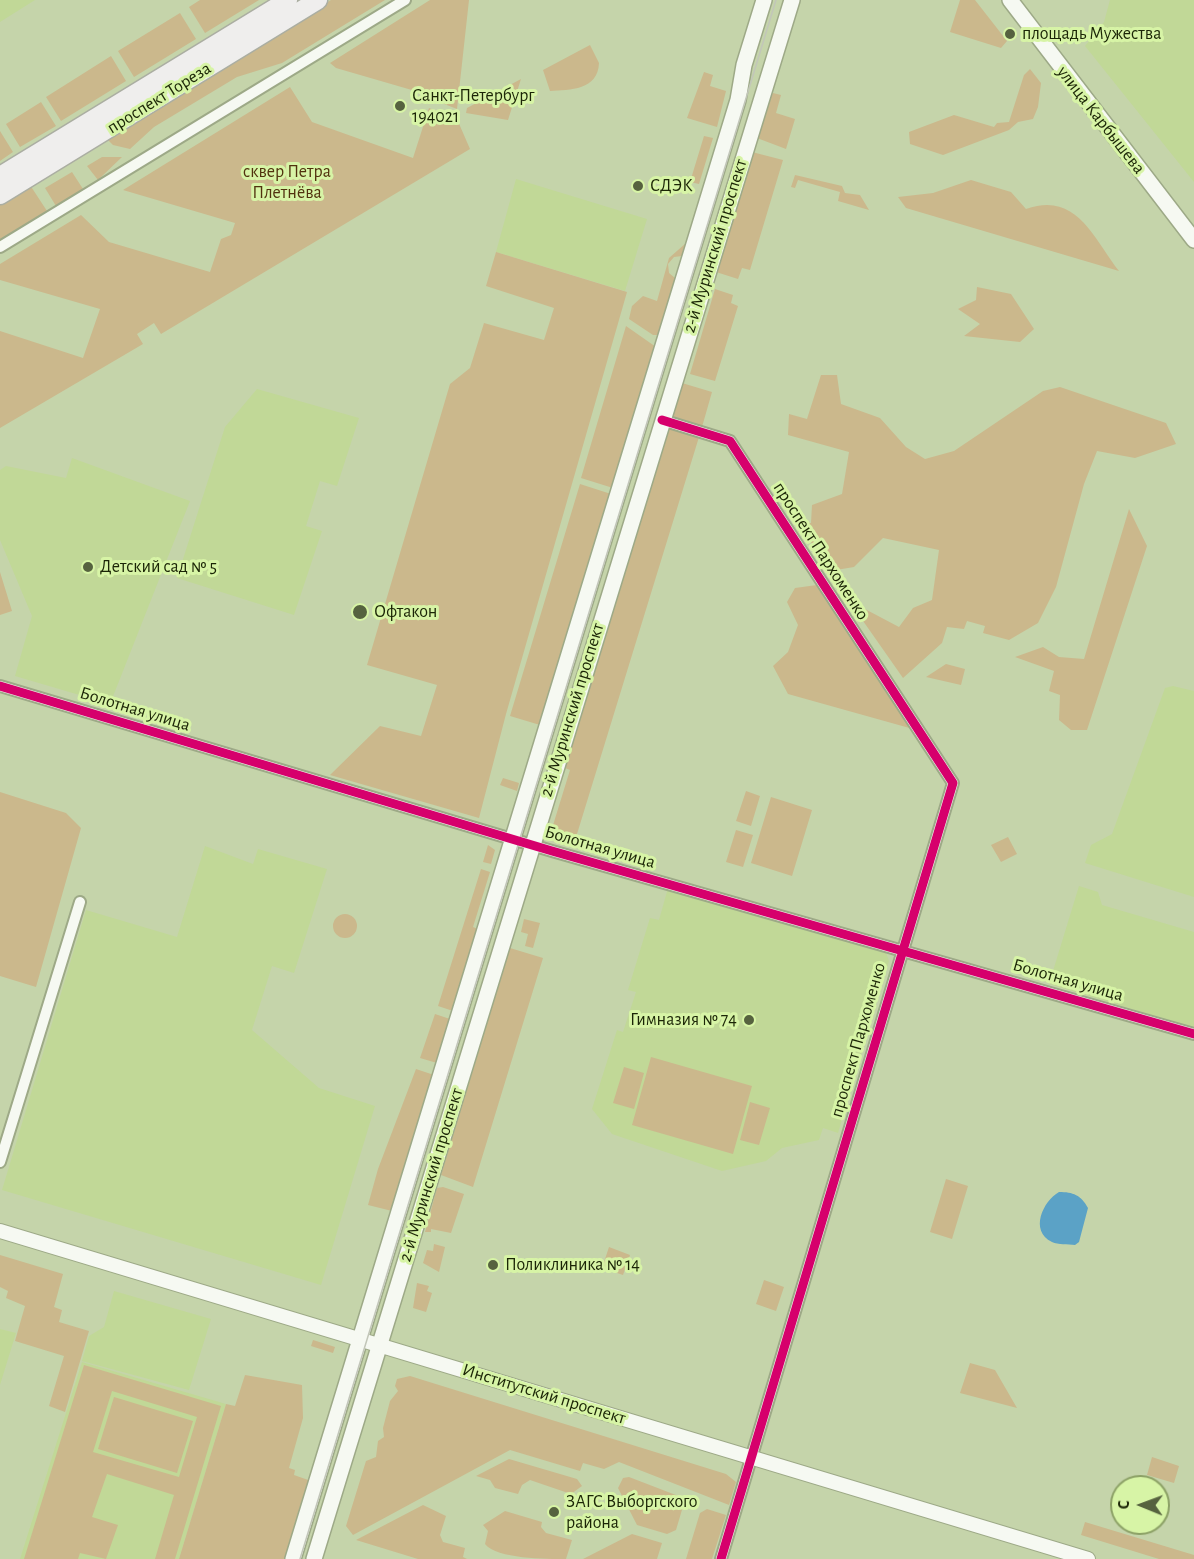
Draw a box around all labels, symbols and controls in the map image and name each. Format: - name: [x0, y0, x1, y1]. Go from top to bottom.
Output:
- place label: площадь Мужества: [1022, 23, 1161, 45]
- marker: площадь Мужества: [1003, 27, 1017, 41]
- street label: проспект Тореза: [103, 57, 215, 139]
- street label: улица Карбышева: [1052, 62, 1150, 178]
- place label: Санкт-Петербург 194021: [412, 85, 534, 128]
- marker: Санкт-Петербург 194021: [393, 99, 407, 113]
- street label: 2-й Муринский проспект: [678, 157, 752, 335]
- park label: сквер Петра Плетнёва: [243, 161, 331, 204]
- place label: СДЭК: [650, 175, 693, 197]
- marker: СДЭК: [631, 179, 645, 193]
- street label: проспект Пархоменко: [768, 478, 874, 624]
- place label: Детский сад № 5: [100, 556, 217, 578]
- marker: Детский сад № 5: [81, 560, 95, 574]
- place label: Офтакон: [374, 601, 438, 623]
- marker: Офтакон: [351, 603, 369, 621]
- street label: 2-й Муринский проспект: [535, 621, 609, 799]
- street label: Болотная улица: [77, 682, 193, 736]
- street label: Болотная улица: [542, 821, 658, 873]
- street label: Болотная улица: [1010, 954, 1126, 1006]
- street label: проспект Пархоменко: [826, 960, 890, 1120]
- place label: Гимназия № 74: [630, 1009, 737, 1031]
- marker: Гимназия № 74: [742, 1013, 756, 1027]
- street label: 2-й Муринский проспект: [394, 1086, 468, 1264]
- place label: Поликлиника № 14: [505, 1254, 640, 1276]
- marker: Поликлиника № 14: [486, 1258, 500, 1272]
- street label: Институтский проспект: [460, 1359, 628, 1429]
- north arrow: [1110, 1475, 1170, 1535]
- place label: ЗАГС Выборгского района: [566, 1491, 697, 1534]
- text: С: [1116, 1500, 1132, 1509]
- marker: ЗАГС Выборгского района: [547, 1505, 561, 1519]

